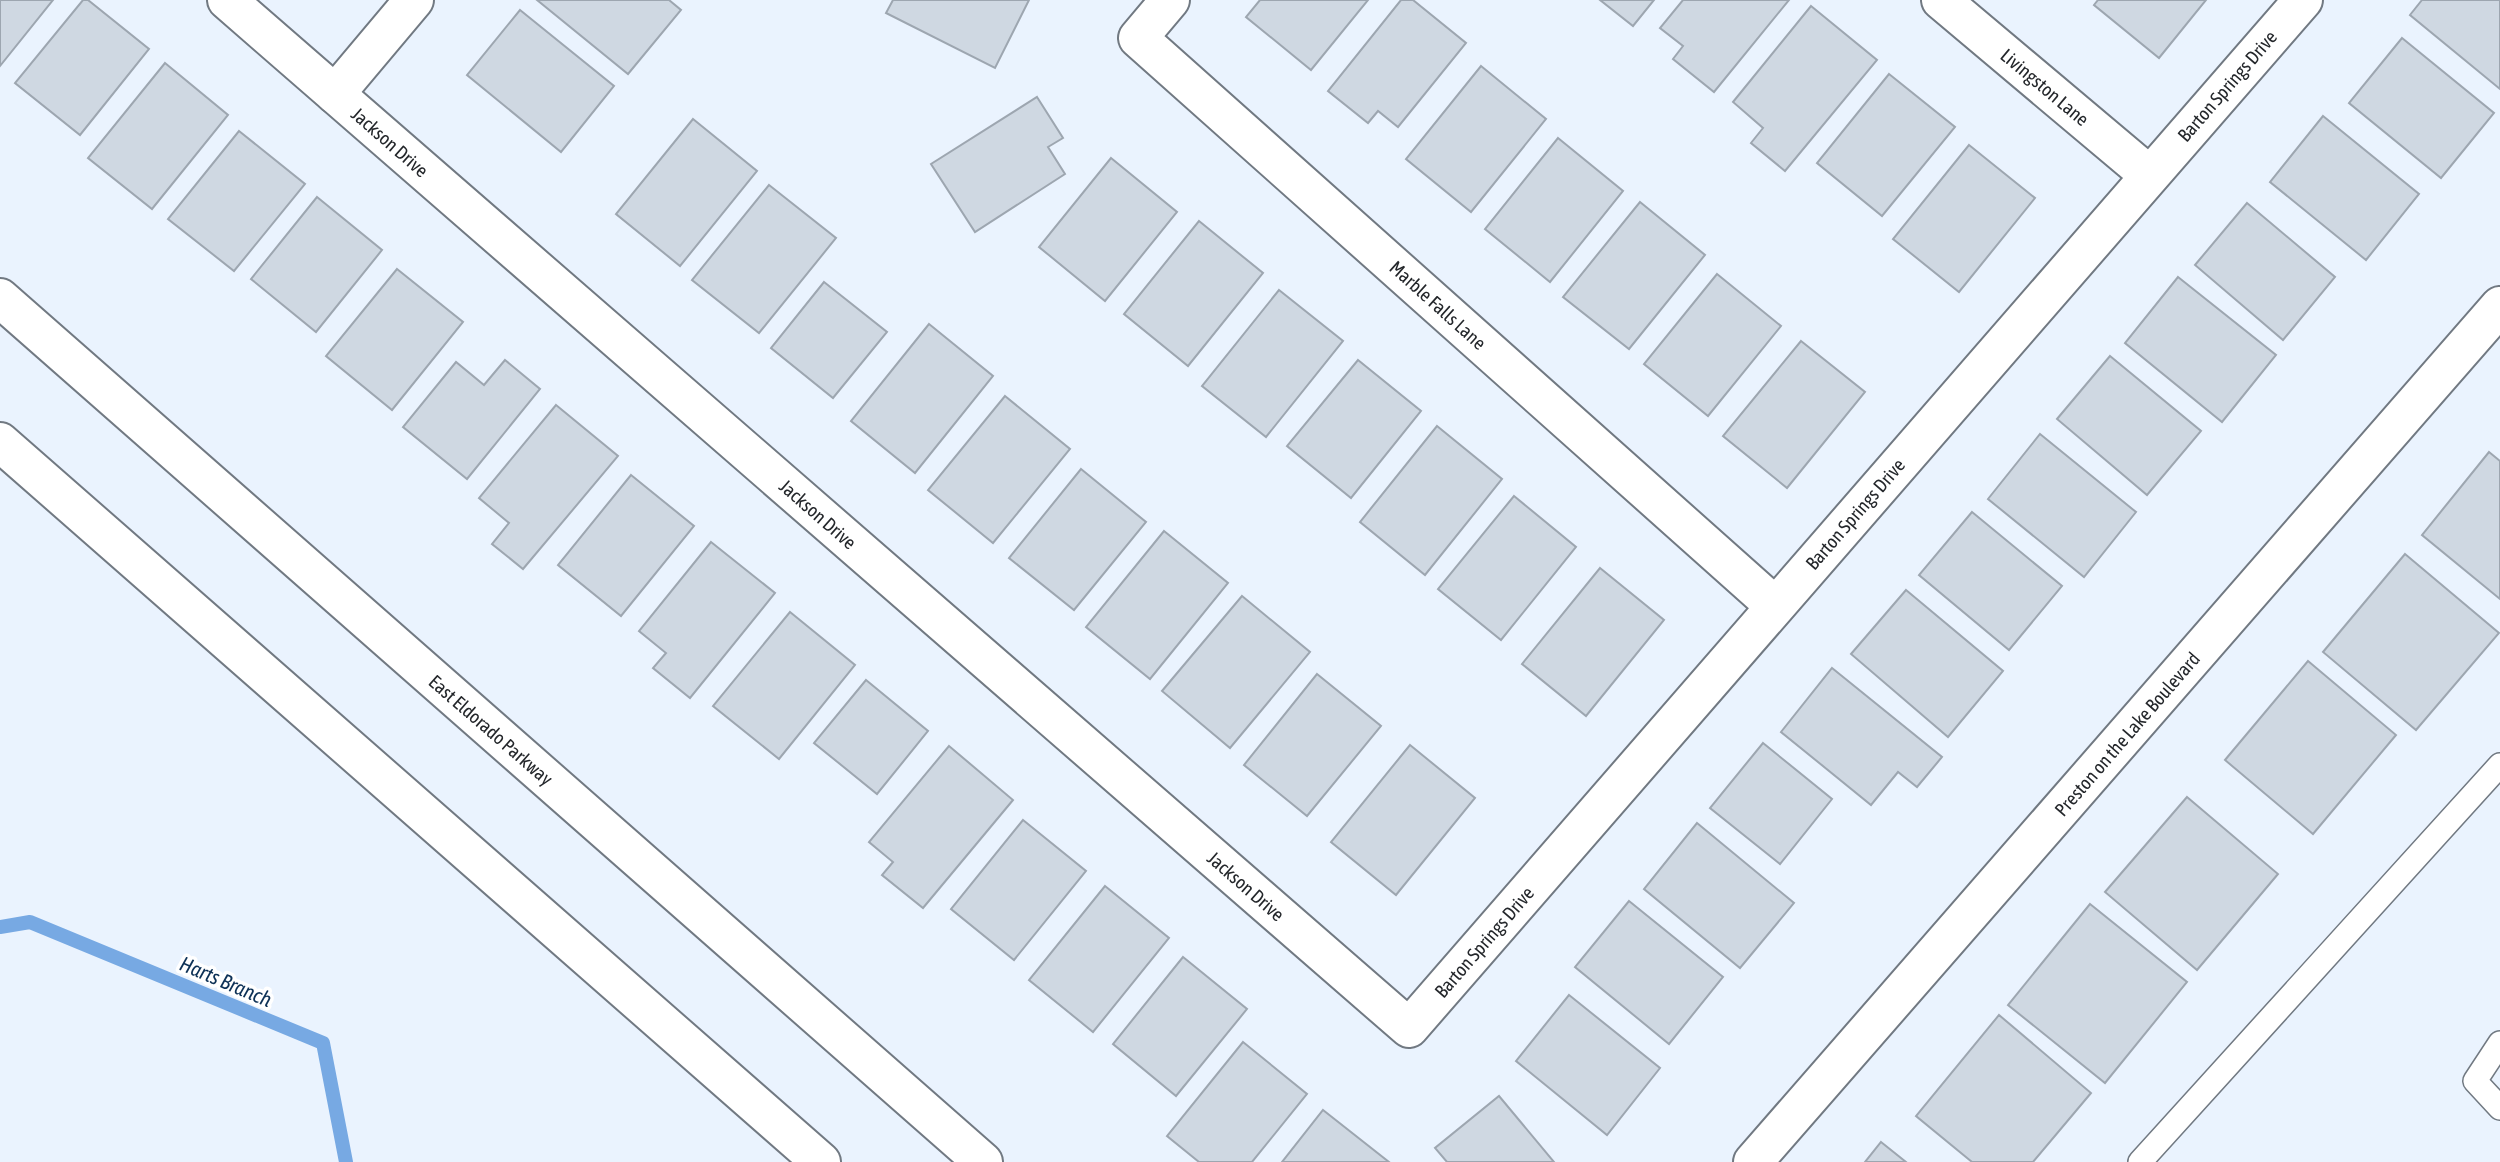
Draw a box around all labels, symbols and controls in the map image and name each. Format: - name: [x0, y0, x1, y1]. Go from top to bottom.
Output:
- street label: Barton Springs Drive: [2173, 26, 2281, 146]
- street label: Livingston Lane: [1997, 44, 2093, 130]
- street label: Jackson Drive: [347, 103, 433, 181]
- street label: Marble Falls Lane: [1385, 256, 1491, 354]
- street label: Barton Springs Drive: [1801, 454, 1909, 574]
- street label: Jackson Drive: [775, 475, 861, 553]
- street label: Preston on the Lake Boulevard: [2050, 648, 2204, 820]
- street label: East Eldorado Parkway: [425, 670, 557, 790]
- street label: Jackson Drive: [1203, 847, 1289, 925]
- street label: Barton Springs Drive: [1430, 882, 1538, 1002]
- water label: Harts Branch: [176, 951, 276, 1011]

